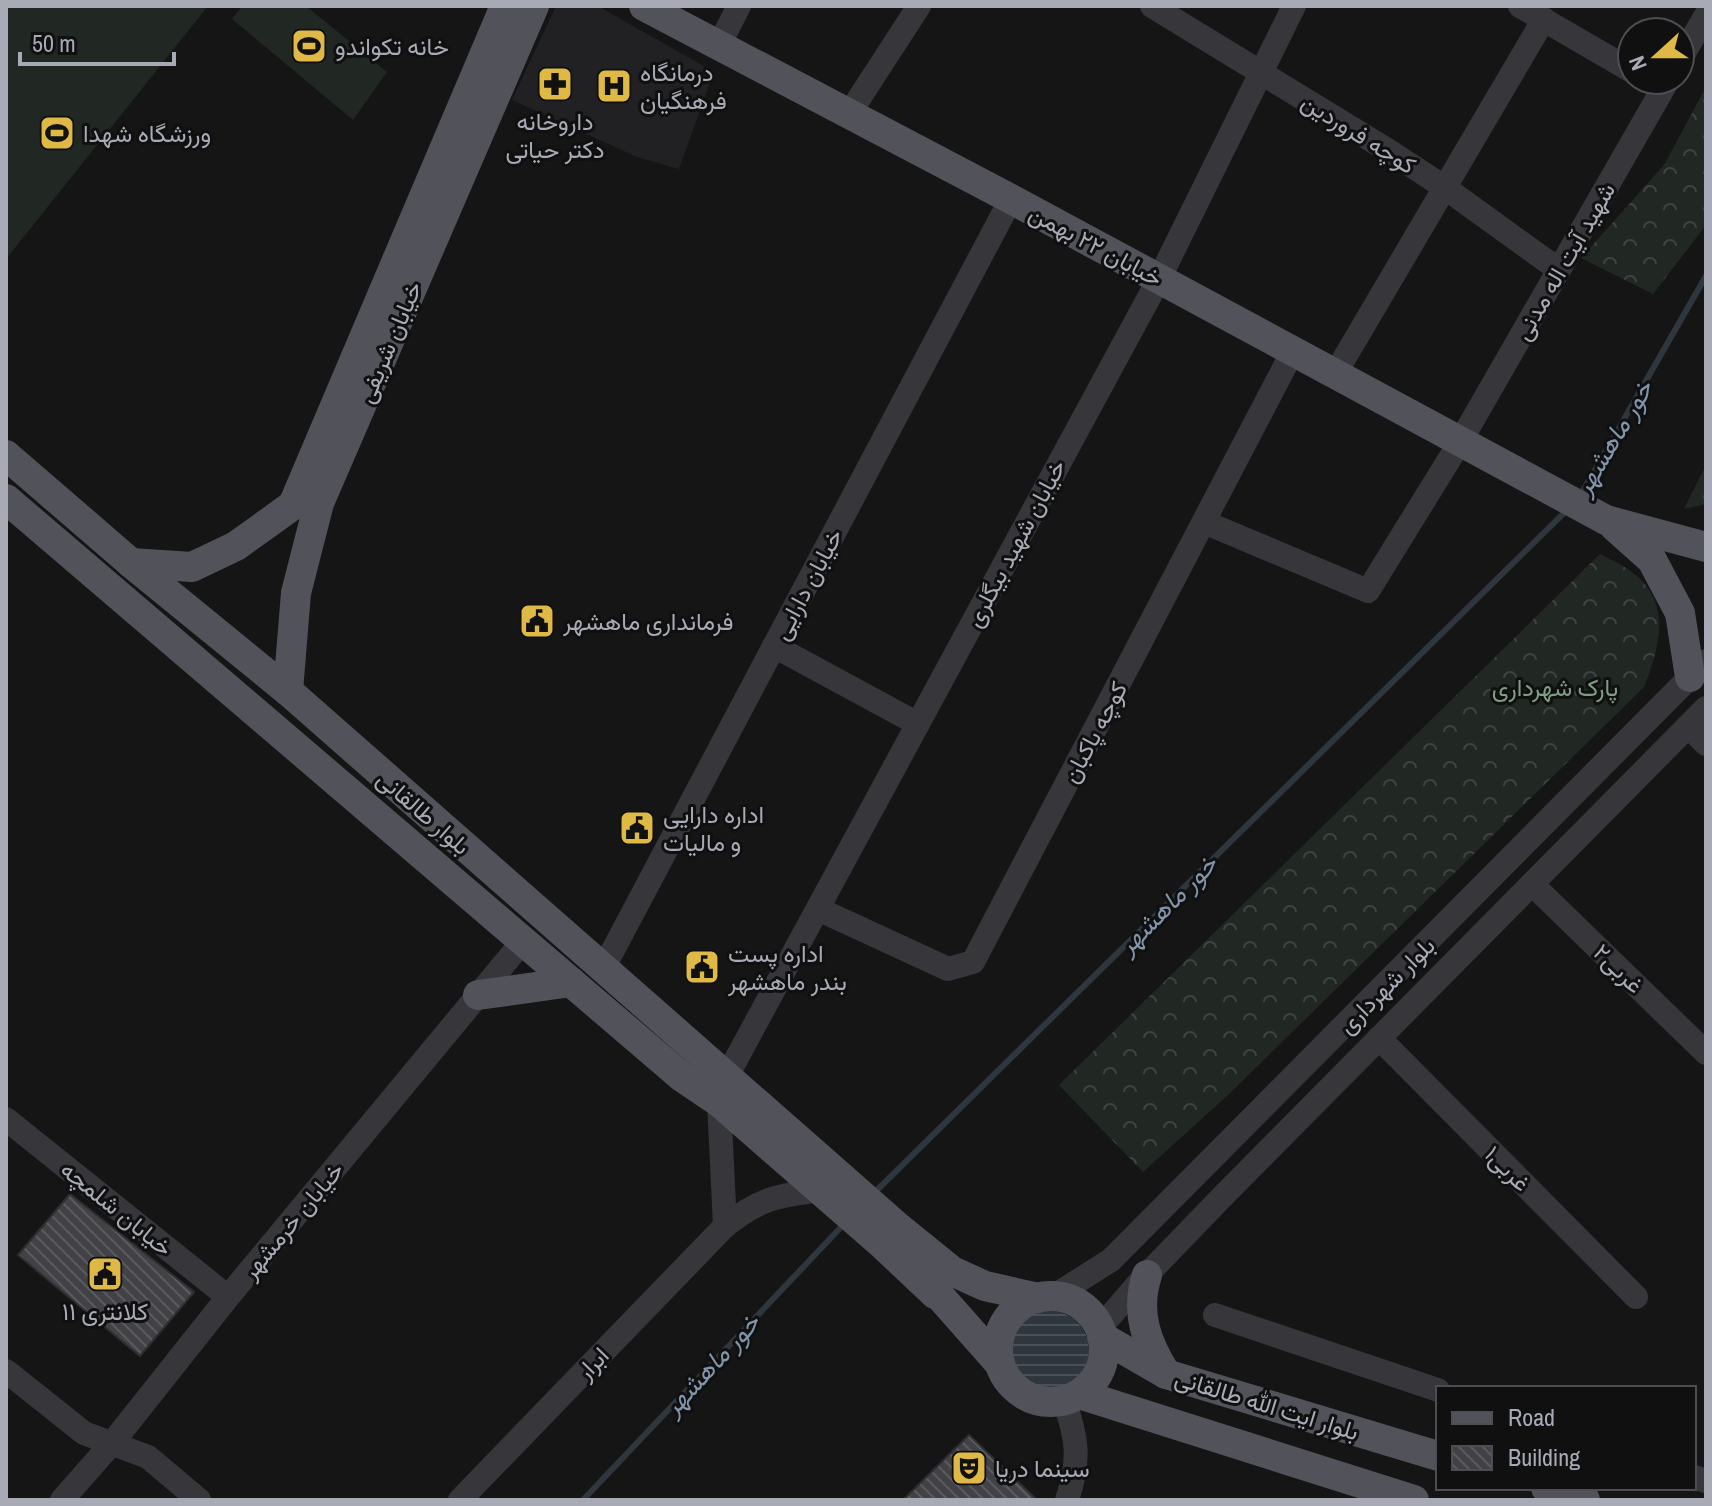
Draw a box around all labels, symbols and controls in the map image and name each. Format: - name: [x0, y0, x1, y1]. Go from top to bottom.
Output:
- scale bar: [20, 16, 174, 66]
- north arrow: [1616, 16, 1696, 96]
- text: 50 m: [32, 27, 76, 59]
- sports icon: خانه تکواندو: [290, 27, 328, 65]
- place label: خانه تکواندو: [335, 30, 449, 62]
- text: N: [1621, 52, 1654, 75]
- place label: درمانگاه فرهنگیان: [640, 56, 727, 116]
- pharmacy icon: داروخانه دکتر حیاتی: [536, 65, 574, 103]
- hospital icon: درمانگاه فرهنگیان: [595, 67, 633, 105]
- street label: کوچه فروردین: [1295, 85, 1422, 182]
- place label: داروخانه دکتر حیاتی: [505, 105, 605, 165]
- sports icon: ورزشگاه شهدا: [38, 114, 76, 152]
- place label: ورزشگاه شهدا: [83, 117, 211, 149]
- street label: شهید آیت اله مدنی: [1506, 176, 1622, 346]
- street label: خیابان ۲۲ بهمن: [1024, 196, 1168, 294]
- street label: خیابان شریفی: [349, 276, 429, 408]
- water label: خور ماهشهر: [1564, 372, 1662, 502]
- street label: خیابان شهید بیگلری: [957, 453, 1073, 633]
- street label: خیابان دارایی: [764, 523, 850, 645]
- public building icon: فرمانداری ماهشهر: [518, 602, 556, 640]
- place label: فرمانداری ماهشهر: [562, 605, 733, 637]
- park label: پارک شهرداری: [1492, 671, 1618, 704]
- street label: کوچه پاکبان: [1054, 676, 1135, 789]
- street label: بلوار طالقانی: [370, 762, 478, 862]
- place label: اداره دارایی و مالیات: [663, 798, 764, 858]
- public building icon: اداره دارایی و مالیات: [618, 809, 656, 847]
- water label: خور ماهشهر: [1108, 845, 1226, 963]
- street label: بلوار شهرداری: [1330, 929, 1442, 1041]
- street label: ۲غربی: [1587, 936, 1651, 1000]
- place label: اداره پست بندر ماهشهر: [727, 937, 847, 997]
- public building icon: اداره پست بندر ماهشهر: [683, 948, 721, 986]
- street label: ۱غربی: [1478, 1138, 1538, 1198]
- street label: خیابان شلمچه: [54, 1153, 180, 1264]
- street label: خیابان خرمشهر: [233, 1155, 351, 1286]
- public building icon: کلانتری ۱۱: [86, 1255, 124, 1293]
- place label: کلانتری ۱۱: [62, 1295, 148, 1327]
- water label: خور ماهشهر: [653, 1304, 768, 1424]
- street label: ابرار: [568, 1340, 615, 1387]
- street label: بلوار ایت الله طالقانی: [1171, 1361, 1363, 1447]
- legend: [1436, 1386, 1696, 1490]
- text: Road: [1508, 1401, 1555, 1433]
- text: Building: [1508, 1441, 1580, 1473]
- theatre icon: سینما دریا: [950, 1449, 988, 1487]
- place label: سینما دریا: [995, 1452, 1090, 1484]

